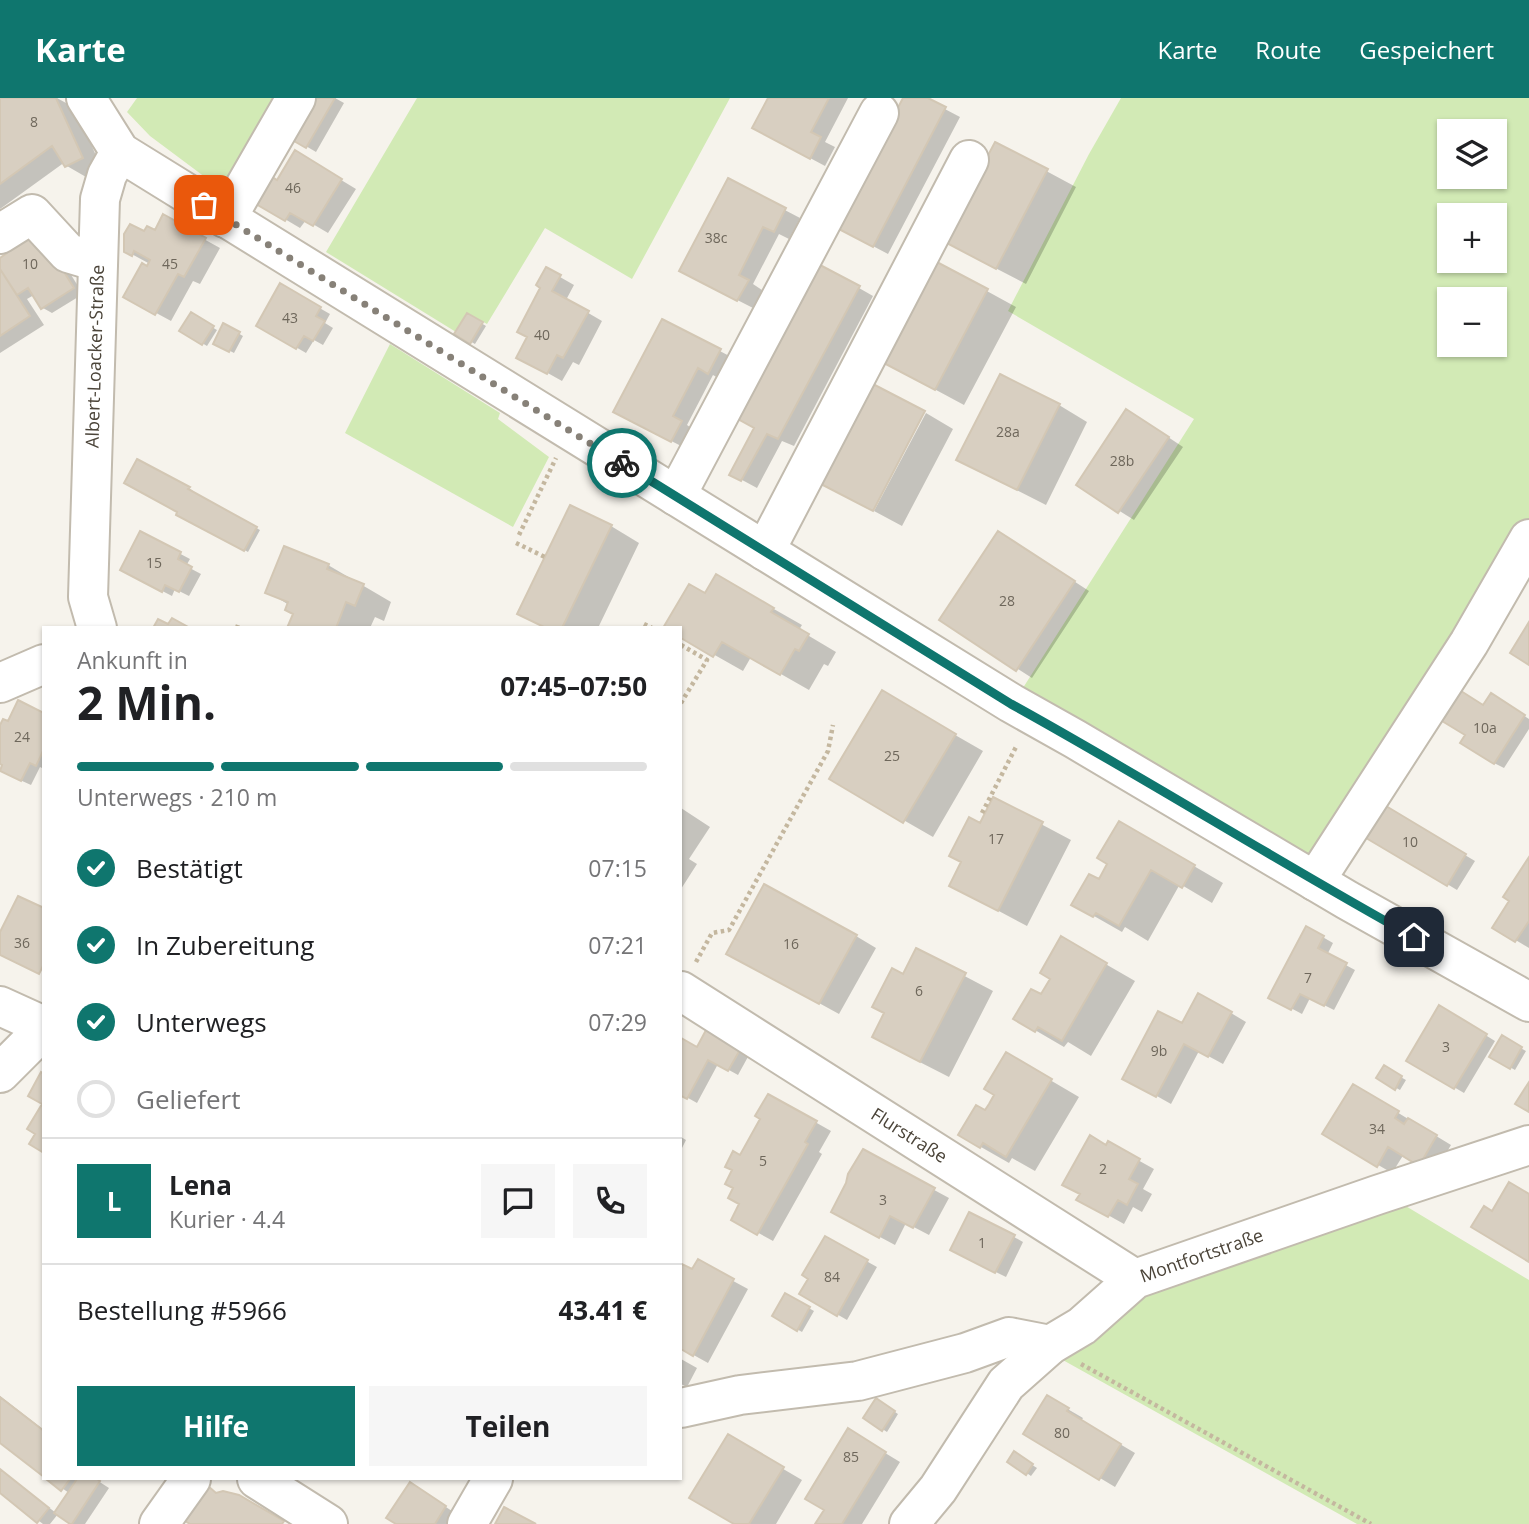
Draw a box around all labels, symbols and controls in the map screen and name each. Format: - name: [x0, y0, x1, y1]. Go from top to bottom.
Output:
- text: Karte: [35, 27, 126, 72]
- text: Karte: [1157, 33, 1217, 66]
- text: Route: [1255, 33, 1321, 66]
- text: Gespeichert: [1359, 33, 1494, 66]
- house number: 8: [30, 112, 38, 131]
- map controls: [1437, 119, 1507, 357]
- button: layers: [1437, 119, 1507, 189]
- pin: [174, 175, 234, 235]
- house number: 46: [285, 178, 301, 197]
- icon: bag: [185, 186, 223, 224]
- button: +: [1437, 203, 1507, 273]
- house number: 38c: [705, 228, 728, 247]
- house number: 10: [22, 254, 38, 273]
- house number: 45: [162, 254, 178, 273]
- street label: Albert-Loacker-Straße: [79, 264, 109, 448]
- button: −: [1437, 287, 1507, 357]
- house number: 43: [282, 308, 298, 327]
- house number: 40: [534, 325, 550, 344]
- house number: 28a: [996, 422, 1020, 441]
- courier: [587, 428, 657, 498]
- icon: bike: [603, 444, 641, 482]
- house number: 28b: [1110, 451, 1134, 470]
- house number: 15: [146, 553, 162, 572]
- house number: 28: [999, 591, 1015, 610]
- text: Ankunft in: [77, 644, 188, 676]
- text: 07:45–07:50: [500, 668, 647, 704]
- text: 2 Min.: [77, 671, 216, 733]
- house number: 10a: [1473, 718, 1497, 737]
- house number: 24: [14, 727, 30, 746]
- house number: 25: [884, 746, 900, 765]
- text: Unterwegs · 210 m: [77, 781, 277, 813]
- house number: 17: [988, 829, 1004, 848]
- house number: 10: [1402, 832, 1418, 851]
- icon: check: [77, 849, 115, 887]
- text: Bestätigt: [136, 850, 243, 886]
- text: 07:15: [588, 852, 647, 884]
- pin: [1384, 907, 1444, 967]
- icon: home: [1395, 918, 1433, 956]
- icon: check: [77, 926, 115, 964]
- text: In Zubereitung: [136, 927, 314, 963]
- text: 07:21: [588, 929, 647, 961]
- house number: 36: [14, 933, 30, 952]
- house number: 16: [783, 934, 799, 953]
- house number: 7: [1304, 968, 1312, 987]
- house number: 6: [915, 981, 923, 1000]
- icon: check: [77, 1003, 115, 1041]
- text: Unterwegs: [136, 1004, 267, 1040]
- text: 07:29: [588, 1006, 647, 1038]
- house number: 3: [1442, 1037, 1450, 1056]
- house number: 9b: [1151, 1041, 1167, 1060]
- text: Geliefert: [136, 1081, 240, 1117]
- street label: Flurstraße: [867, 1102, 952, 1168]
- house number: 34: [1369, 1119, 1385, 1138]
- house number: 5: [759, 1151, 767, 1170]
- house number: 2: [1099, 1159, 1107, 1178]
- button: chat: [481, 1164, 555, 1238]
- button: phone: [573, 1164, 647, 1238]
- text: Lena: [169, 1167, 232, 1203]
- text: L: [107, 1183, 121, 1219]
- house number: 3: [879, 1190, 887, 1209]
- text: Kurier · 4.4: [169, 1203, 285, 1235]
- street label: Montfortstraße: [1137, 1222, 1266, 1287]
- house number: 1: [978, 1233, 986, 1252]
- house number: 84: [824, 1267, 840, 1286]
- text: Bestellung #5966: [77, 1292, 287, 1328]
- text: 43.41 €: [559, 1292, 647, 1328]
- button: Hilfe: [77, 1386, 355, 1466]
- button: Teilen: [369, 1386, 647, 1466]
- house number: 80: [1054, 1423, 1070, 1442]
- house number: 85: [843, 1447, 859, 1466]

